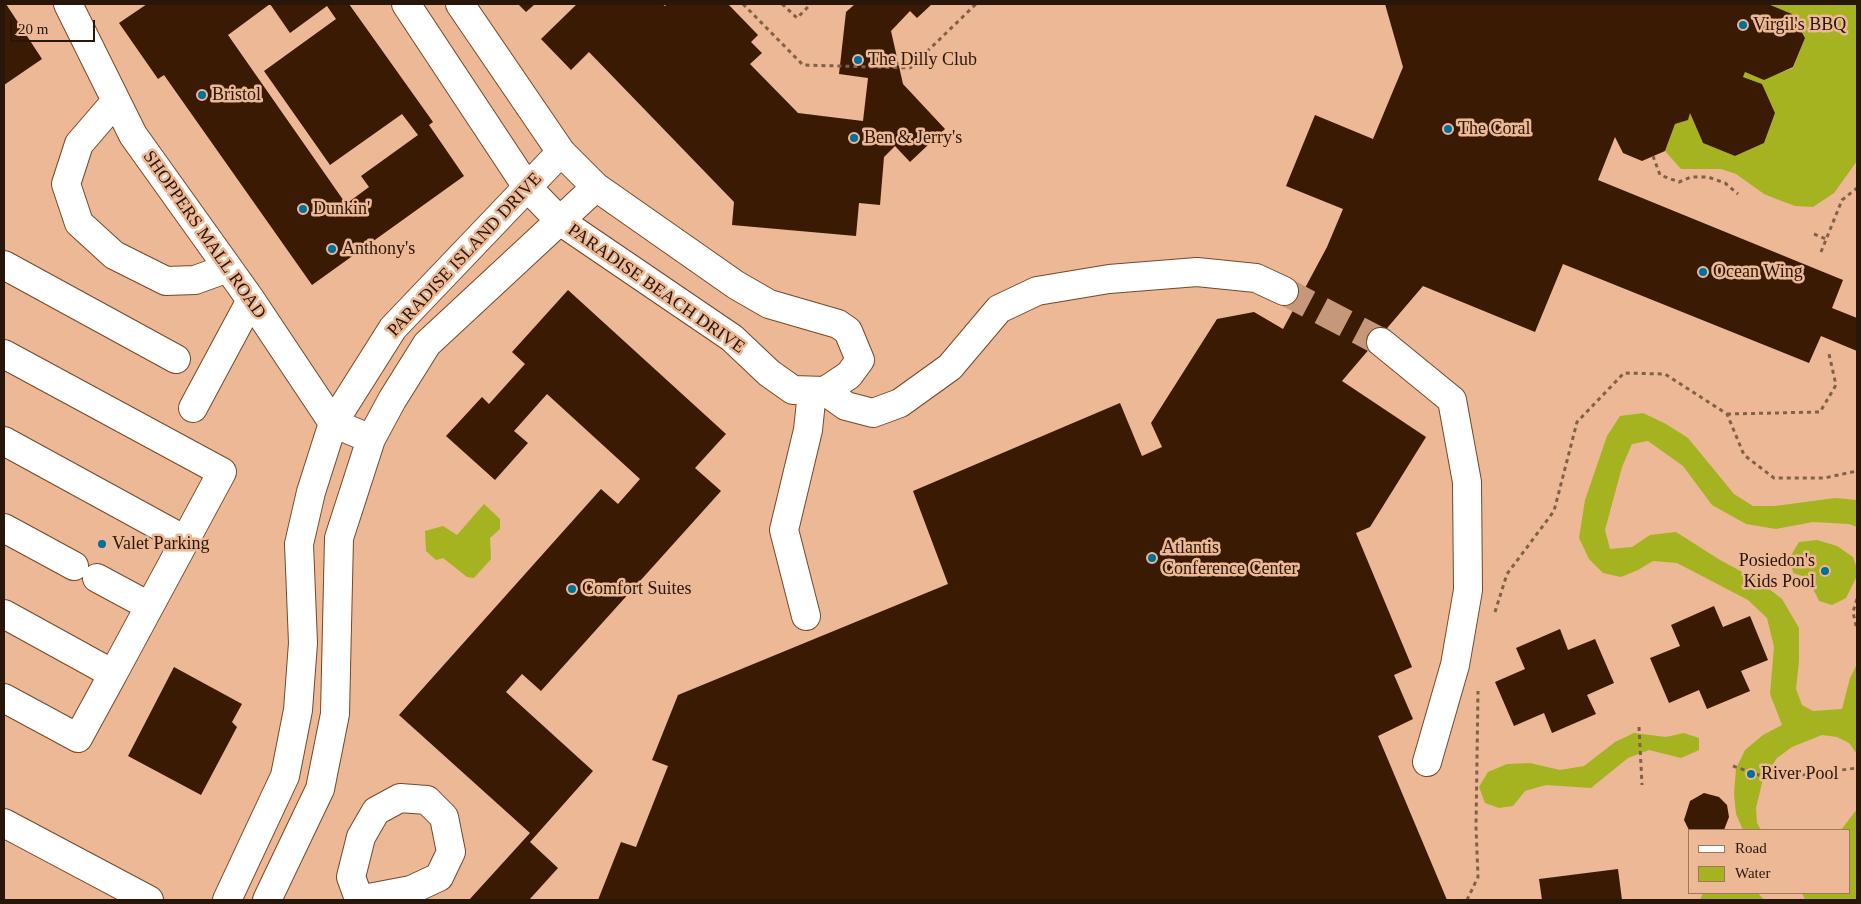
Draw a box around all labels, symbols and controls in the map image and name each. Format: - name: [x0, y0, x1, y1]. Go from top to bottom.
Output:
- scale bar: [12, 10, 98, 42]
- place label: Virgil's BBQ: [1753, 14, 1846, 36]
- marker: Virgil's BBQ: [1737, 19, 1749, 31]
- text: 20 m: [18, 21, 48, 37]
- place label: The Dilly Club: [868, 49, 977, 71]
- marker: The Dilly Club: [852, 54, 864, 66]
- place label: Bristol: [212, 84, 261, 106]
- marker: Bristol: [196, 89, 208, 101]
- place label: The Coral: [1458, 118, 1530, 140]
- marker: The Coral: [1442, 123, 1454, 135]
- place label: Ben & Jerry's: [864, 127, 962, 149]
- marker: Ben & Jerry's: [848, 132, 860, 144]
- street label: SHOPPERS MALL ROAD: [138, 147, 270, 323]
- street label: PARADISE ISLAND DRIVE: [383, 169, 547, 341]
- place label: Dunkin': [313, 198, 370, 220]
- marker: Dunkin': [297, 203, 309, 215]
- street label: PARADISE BEACH DRIVE: [563, 220, 749, 358]
- place label: Anthony's: [342, 238, 415, 260]
- marker: Anthony's: [326, 243, 338, 255]
- place label: Ocean Wing: [1713, 261, 1803, 283]
- marker: Ocean Wing: [1697, 266, 1709, 278]
- place label: Valet Parking: [112, 533, 209, 555]
- place label: Atlantis Conference Center: [1162, 537, 1297, 580]
- marker: Valet Parking: [96, 538, 108, 550]
- place label: Posiedon's Kids Pool: [1739, 550, 1815, 592]
- marker: Atlantis Conference Center: [1146, 552, 1158, 564]
- marker: Posiedon's Kids Pool: [1819, 565, 1831, 577]
- place label: Comfort Suites: [582, 578, 692, 600]
- marker: Comfort Suites: [566, 583, 578, 595]
- place label: River Pool: [1761, 763, 1839, 785]
- marker: River Pool: [1745, 768, 1757, 780]
- legend: [1688, 829, 1851, 894]
- text: Road: [1735, 840, 1767, 856]
- text: Water: [1735, 865, 1770, 881]

